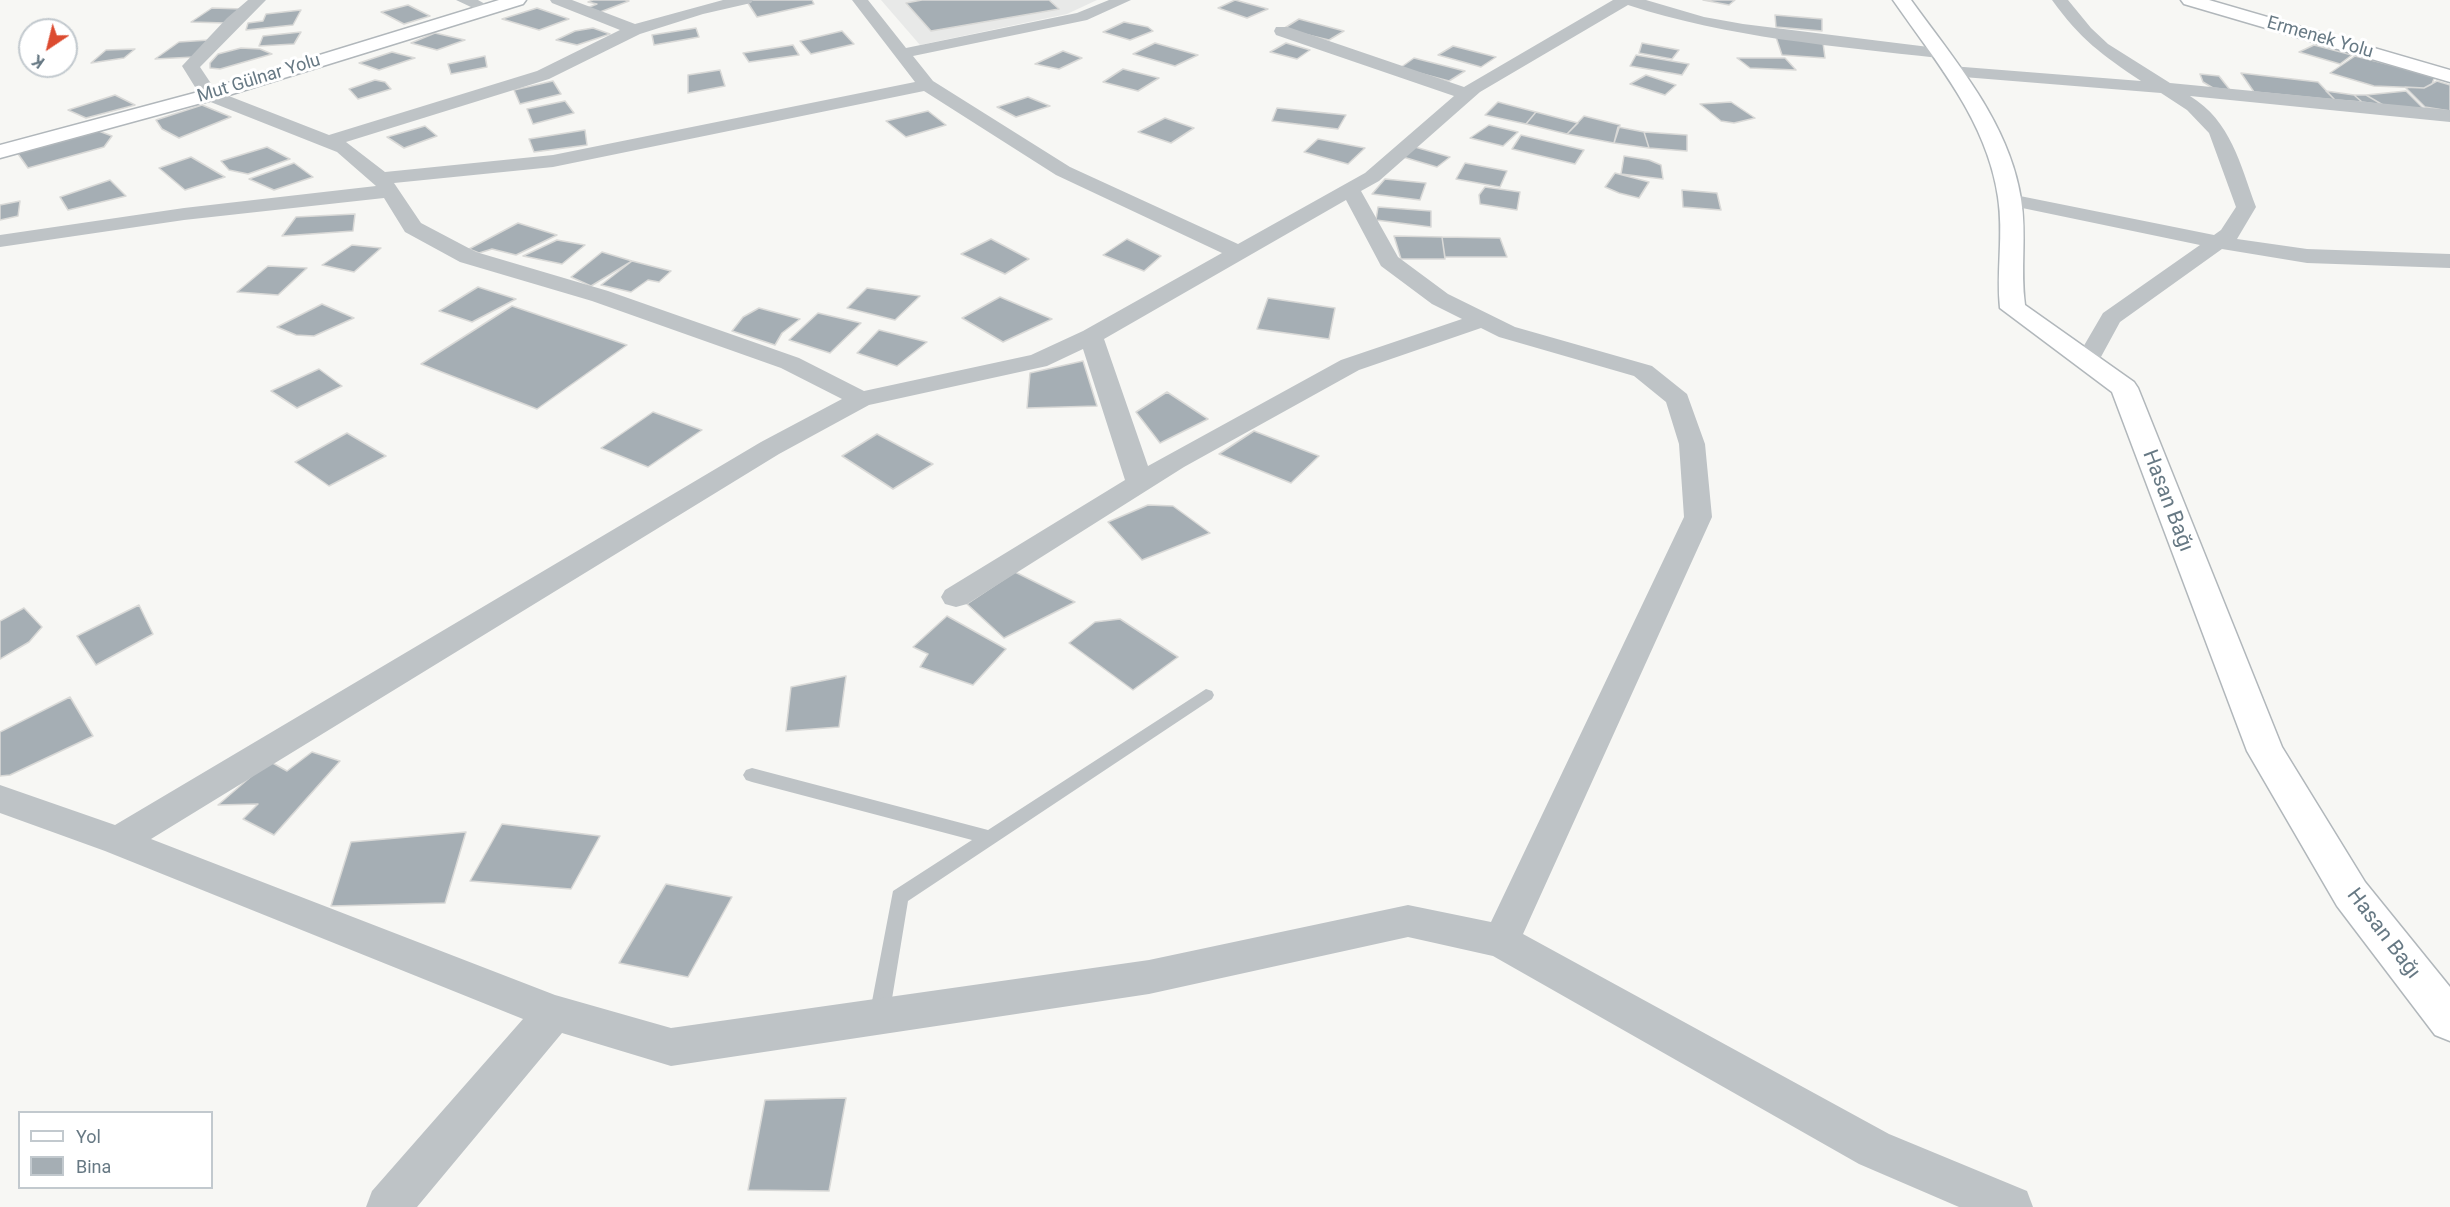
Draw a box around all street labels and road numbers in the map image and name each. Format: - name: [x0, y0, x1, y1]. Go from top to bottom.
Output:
- street label: Ermenek Yolu: [2264, 13, 2376, 63]
- street label: Mut Gülnar Yolu: [195, 50, 323, 108]
- street label: Hasan Bağı: [2136, 447, 2198, 555]
- street label: Hasan Bağı: [2341, 884, 2425, 984]

